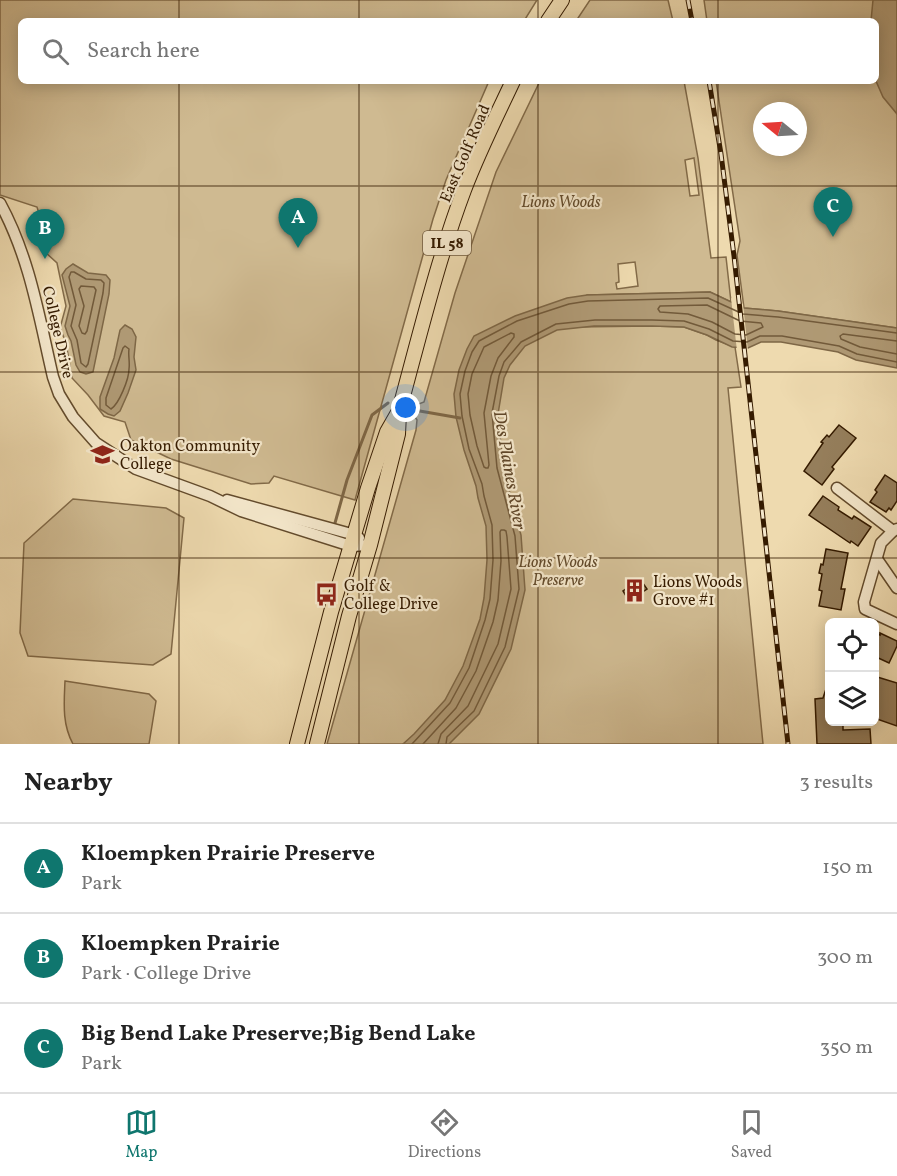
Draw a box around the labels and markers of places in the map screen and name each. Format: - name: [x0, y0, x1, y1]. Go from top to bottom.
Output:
- pin: C: [814, 188, 852, 237]
- pin: A: [278, 198, 318, 248]
- pin: B: [26, 210, 64, 259]
- place label: Oakton Community College: [120, 436, 260, 476]
- school or university icon: Oakton Community College: [89, 441, 115, 467]
- place label: Lions Woods Grove #1: [653, 572, 742, 612]
- place label: Golf & College Drive: [344, 576, 438, 616]
- building icon: Lions Woods Grove #1: [622, 577, 648, 603]
- bus stop icon: Golf & College Drive: [313, 581, 339, 607]

